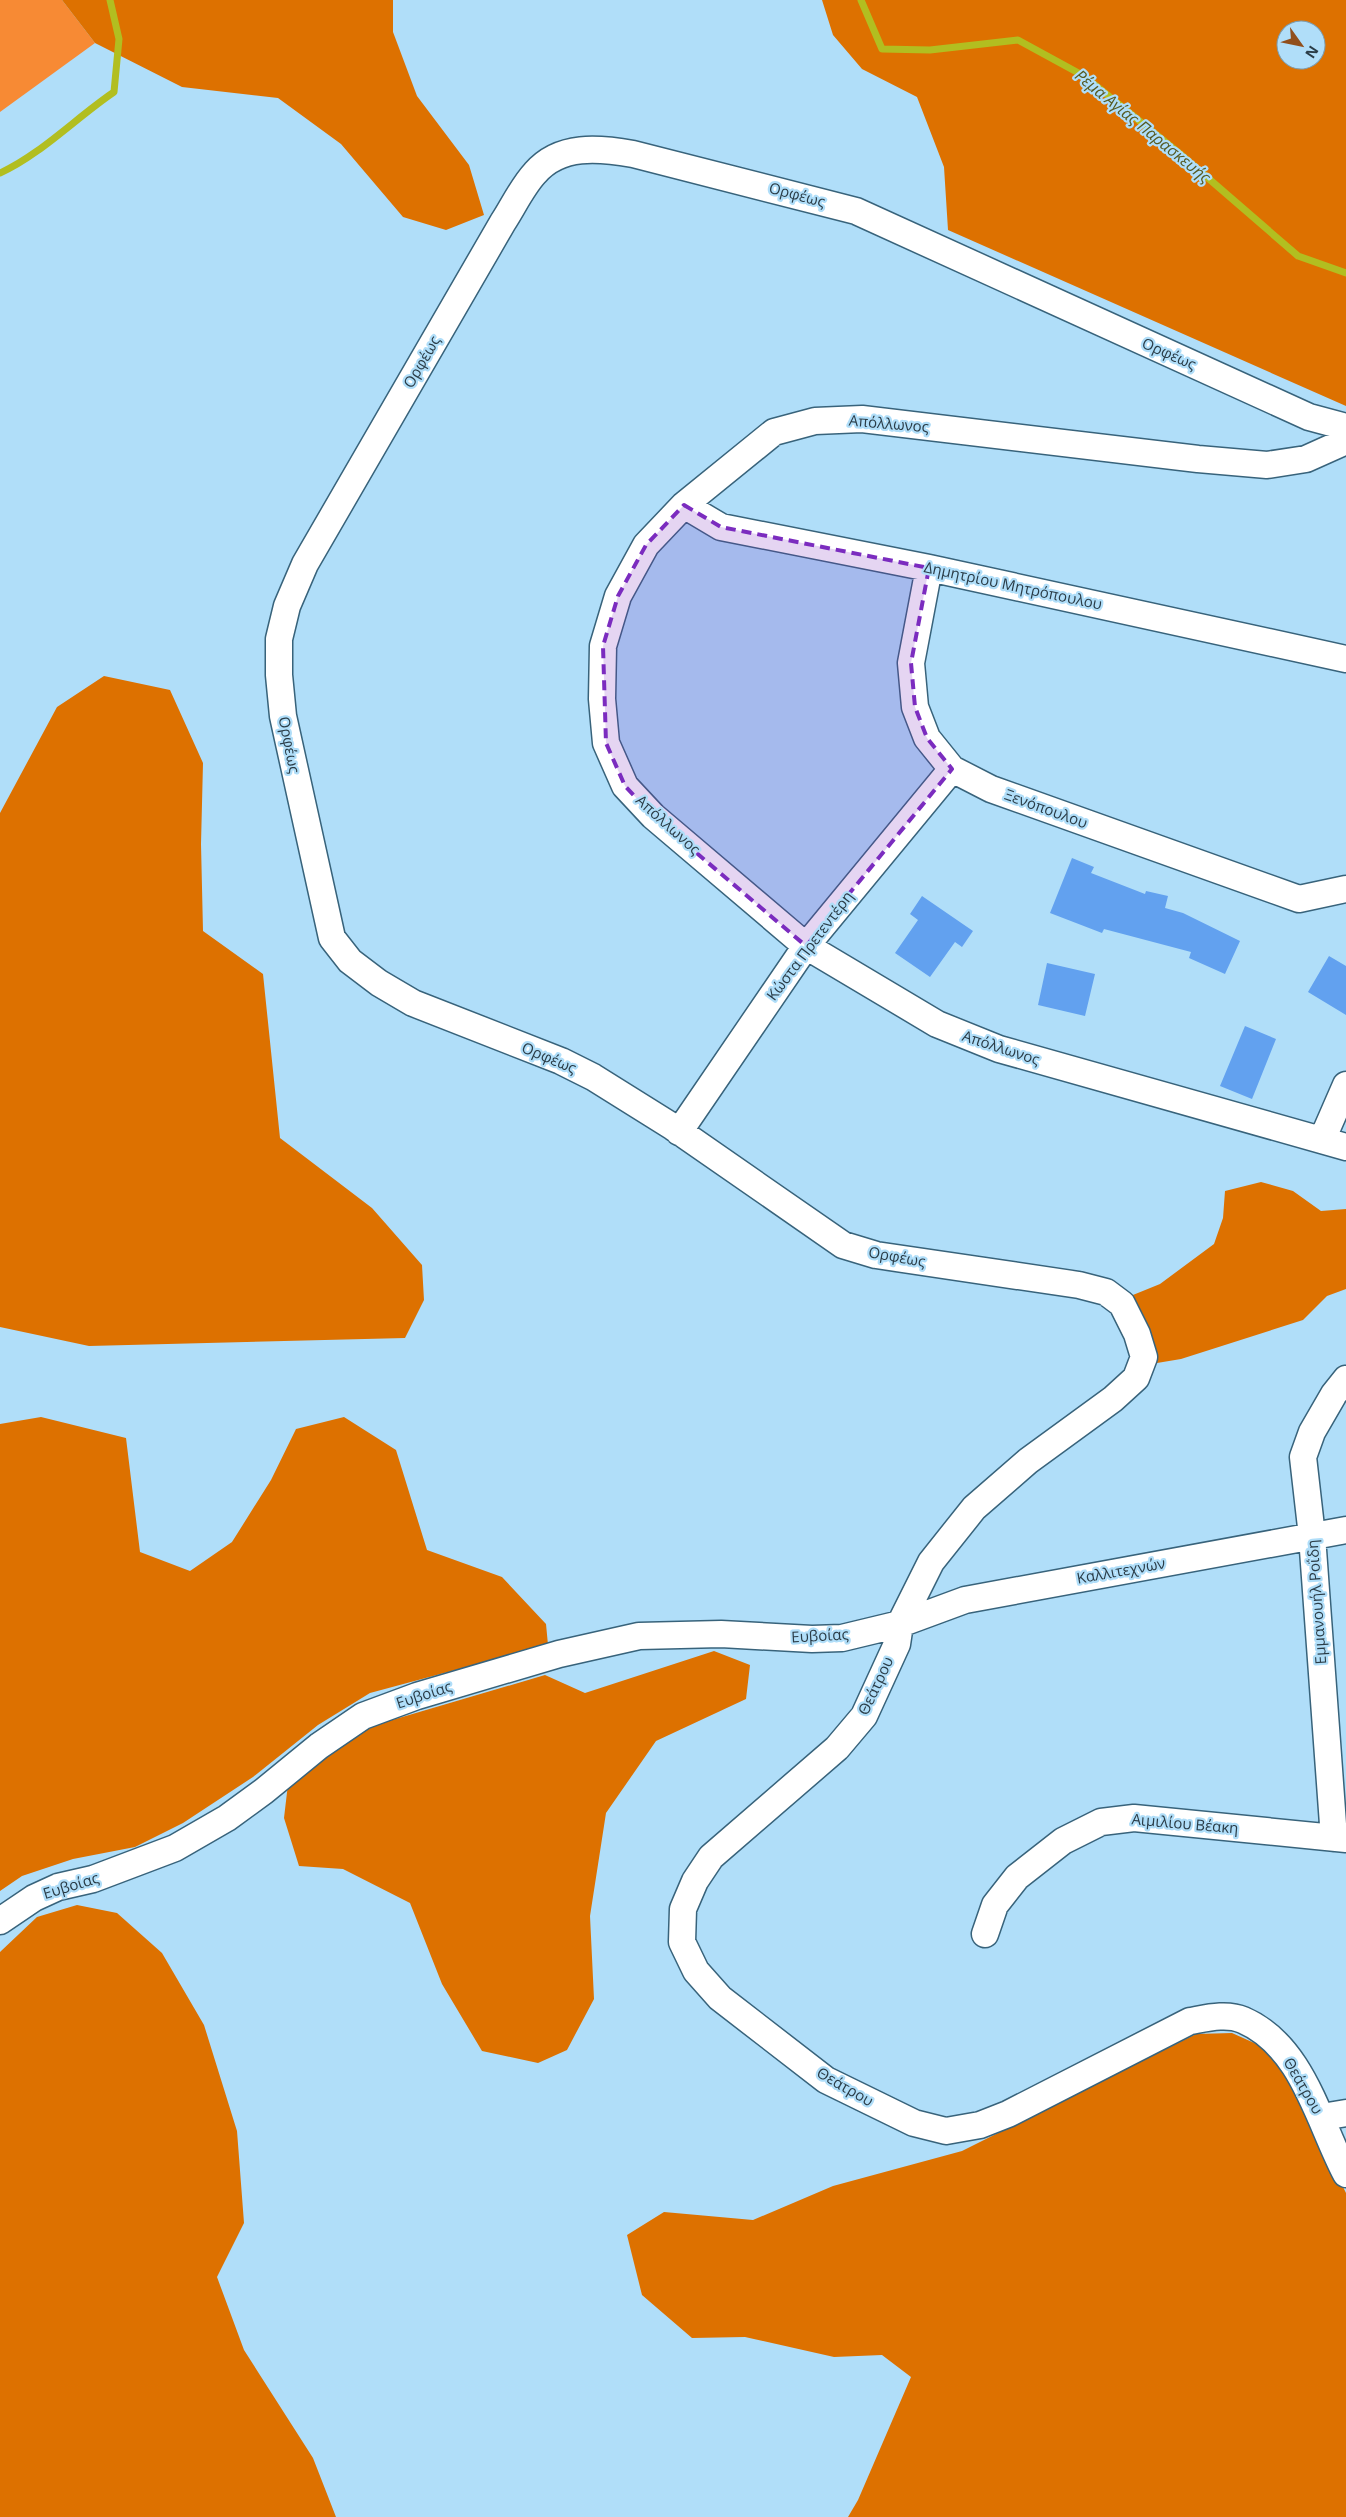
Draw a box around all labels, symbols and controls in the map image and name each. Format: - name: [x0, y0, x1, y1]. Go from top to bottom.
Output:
- north arrow: [1276, 20, 1326, 70]
- text: N: [1301, 42, 1323, 62]
- water label: Ρέμα Αγίας Παρασκευής: [1071, 64, 1216, 188]
- street label: Ορφέως: [767, 177, 828, 211]
- street label: Ορφέως: [398, 332, 444, 391]
- street label: Ορφέως: [1139, 332, 1200, 374]
- street label: Απόλλωνος: [848, 410, 930, 436]
- street label: Δημητρίου Μητρόπουλου: [922, 556, 1104, 614]
- street label: Ορφέως: [275, 715, 305, 775]
- street label: Ξενόπουλου: [1002, 784, 1090, 832]
- street label: Απόλλωνος: [632, 790, 705, 859]
- street label: Κώστα Πρετεντέρη: [761, 887, 857, 1004]
- street label: Απόλλωνος: [960, 1025, 1043, 1069]
- street label: Ορφέως: [519, 1037, 580, 1078]
- street label: Ορφέως: [867, 1241, 927, 1271]
- street label: Εμμανουήλ Ροΐδη: [1302, 1539, 1330, 1665]
- street label: Καλλιτεχνών: [1075, 1552, 1167, 1588]
- street label: Ευβοίας: [791, 1624, 849, 1646]
- street label: Θεάτρου: [853, 1653, 897, 1718]
- street label: Ευβοίας: [393, 1676, 454, 1712]
- street label: Αιμιλίου Βέακη: [1131, 1808, 1239, 1838]
- street label: Ευβοίας: [40, 1867, 101, 1903]
- street label: Θεάτρου: [1280, 2054, 1328, 2117]
- street label: Θεάτρου: [814, 2062, 877, 2110]

